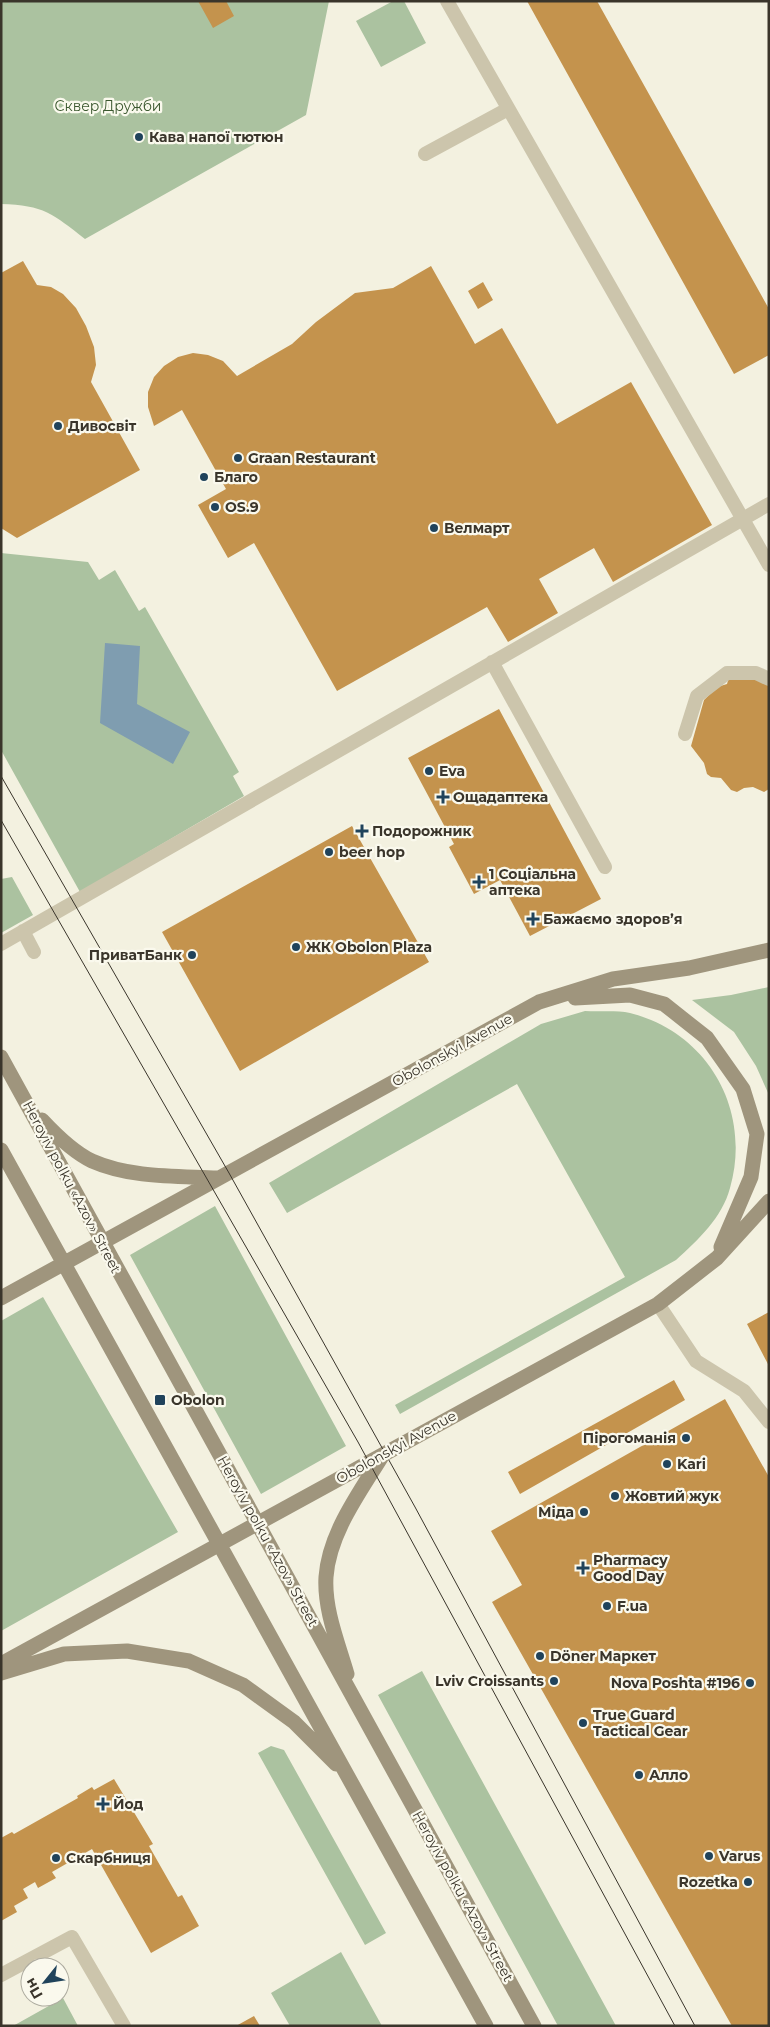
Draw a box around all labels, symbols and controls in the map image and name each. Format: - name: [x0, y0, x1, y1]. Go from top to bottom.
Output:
- park label: Сквер Дружби: [55, 97, 162, 115]
- place label: Кава напої тютюн: [149, 128, 283, 146]
- marker: Кава напої тютюн: [133, 131, 145, 143]
- place label: Дивосвіт: [68, 417, 137, 435]
- marker: Дивосвіт: [52, 420, 64, 432]
- place label: Graan Restaurant: [248, 449, 376, 467]
- marker: Graan Restaurant: [232, 452, 244, 464]
- place label: Благо: [214, 468, 258, 486]
- marker: Благо: [198, 471, 210, 483]
- place label: OS.9: [225, 498, 259, 516]
- marker: OS.9: [209, 501, 221, 513]
- place label: Велмарт: [444, 519, 510, 537]
- marker: Велмарт: [428, 522, 440, 534]
- place label: Eva: [439, 762, 465, 780]
- marker: Eva: [423, 765, 435, 777]
- place label: Ощадаптека: [453, 788, 548, 806]
- marker: Ощадаптека: [437, 791, 449, 803]
- place label: Подорожник: [372, 822, 471, 840]
- marker: Подорожник: [356, 825, 368, 837]
- place label: beer hop: [339, 843, 405, 861]
- marker: beer hop: [323, 846, 335, 858]
- place label: 1 Соціальна аптека: [489, 865, 576, 899]
- marker: 1 Соціальна аптека: [473, 876, 485, 888]
- place label: Бажаємо здоровʼя: [543, 910, 683, 928]
- marker: Бажаємо здоровʼя: [527, 913, 539, 925]
- place label: ЖК Obolon Plaza: [306, 938, 432, 956]
- marker: ЖК Obolon Plaza: [290, 941, 302, 953]
- place label: ПриватБанк: [89, 946, 182, 964]
- marker: ПриватБанк: [186, 949, 198, 961]
- street label: Obolonskyi Avenue: [389, 1009, 515, 1091]
- street label: Heroyiv polku «Azov» Street: [19, 1098, 125, 1277]
- place label: Obolon: [171, 1391, 225, 1409]
- marker: Obolon: [153, 1393, 167, 1407]
- street label: Obolonskyi Avenue: [333, 1406, 459, 1488]
- place label: Пірогоманія: [583, 1429, 676, 1447]
- marker: Пірогоманія: [680, 1432, 692, 1444]
- street label: Heroyiv polku «Azov» Street: [213, 1452, 323, 1630]
- place label: Kari: [677, 1455, 706, 1473]
- marker: Kari: [661, 1458, 673, 1470]
- place label: Жовтий жук: [625, 1487, 719, 1505]
- marker: Жовтий жук: [609, 1490, 621, 1502]
- place label: Міда: [538, 1503, 574, 1521]
- marker: Міда: [578, 1506, 590, 1518]
- place label: Pharmacy Good Day: [593, 1551, 668, 1585]
- marker: Pharmacy Good Day: [577, 1562, 589, 1574]
- place label: F.ua: [617, 1597, 648, 1615]
- marker: F.ua: [601, 1600, 613, 1612]
- place label: Döner Маркет: [550, 1647, 656, 1665]
- marker: Döner Маркет: [534, 1650, 546, 1662]
- place label: Lviv Croissants: [435, 1672, 545, 1690]
- place label: Nova Poshta #196: [611, 1674, 740, 1692]
- marker: Lviv Croissants: [548, 1675, 560, 1687]
- marker: Nova Poshta #196: [744, 1677, 756, 1689]
- place label: True Guard Tactical Gear: [593, 1706, 688, 1740]
- marker: True Guard Tactical Gear: [577, 1717, 589, 1729]
- place label: Алло: [649, 1766, 688, 1784]
- marker: Алло: [633, 1769, 645, 1781]
- place label: Йод: [113, 1795, 144, 1813]
- marker: Йод: [97, 1798, 109, 1810]
- street label: Heroyiv polku «Azov» Street: [408, 1807, 518, 1985]
- place label: Varus: [718, 1847, 761, 1865]
- place label: Скарбниця: [66, 1849, 151, 1867]
- marker: Varus: [703, 1850, 715, 1862]
- marker: Скарбниця: [50, 1852, 62, 1864]
- place label: Rozetka: [679, 1873, 738, 1891]
- marker: Rozetka: [742, 1876, 754, 1888]
- north arrow: [20, 1957, 70, 2007]
- text: Пн: [21, 1975, 47, 2002]

